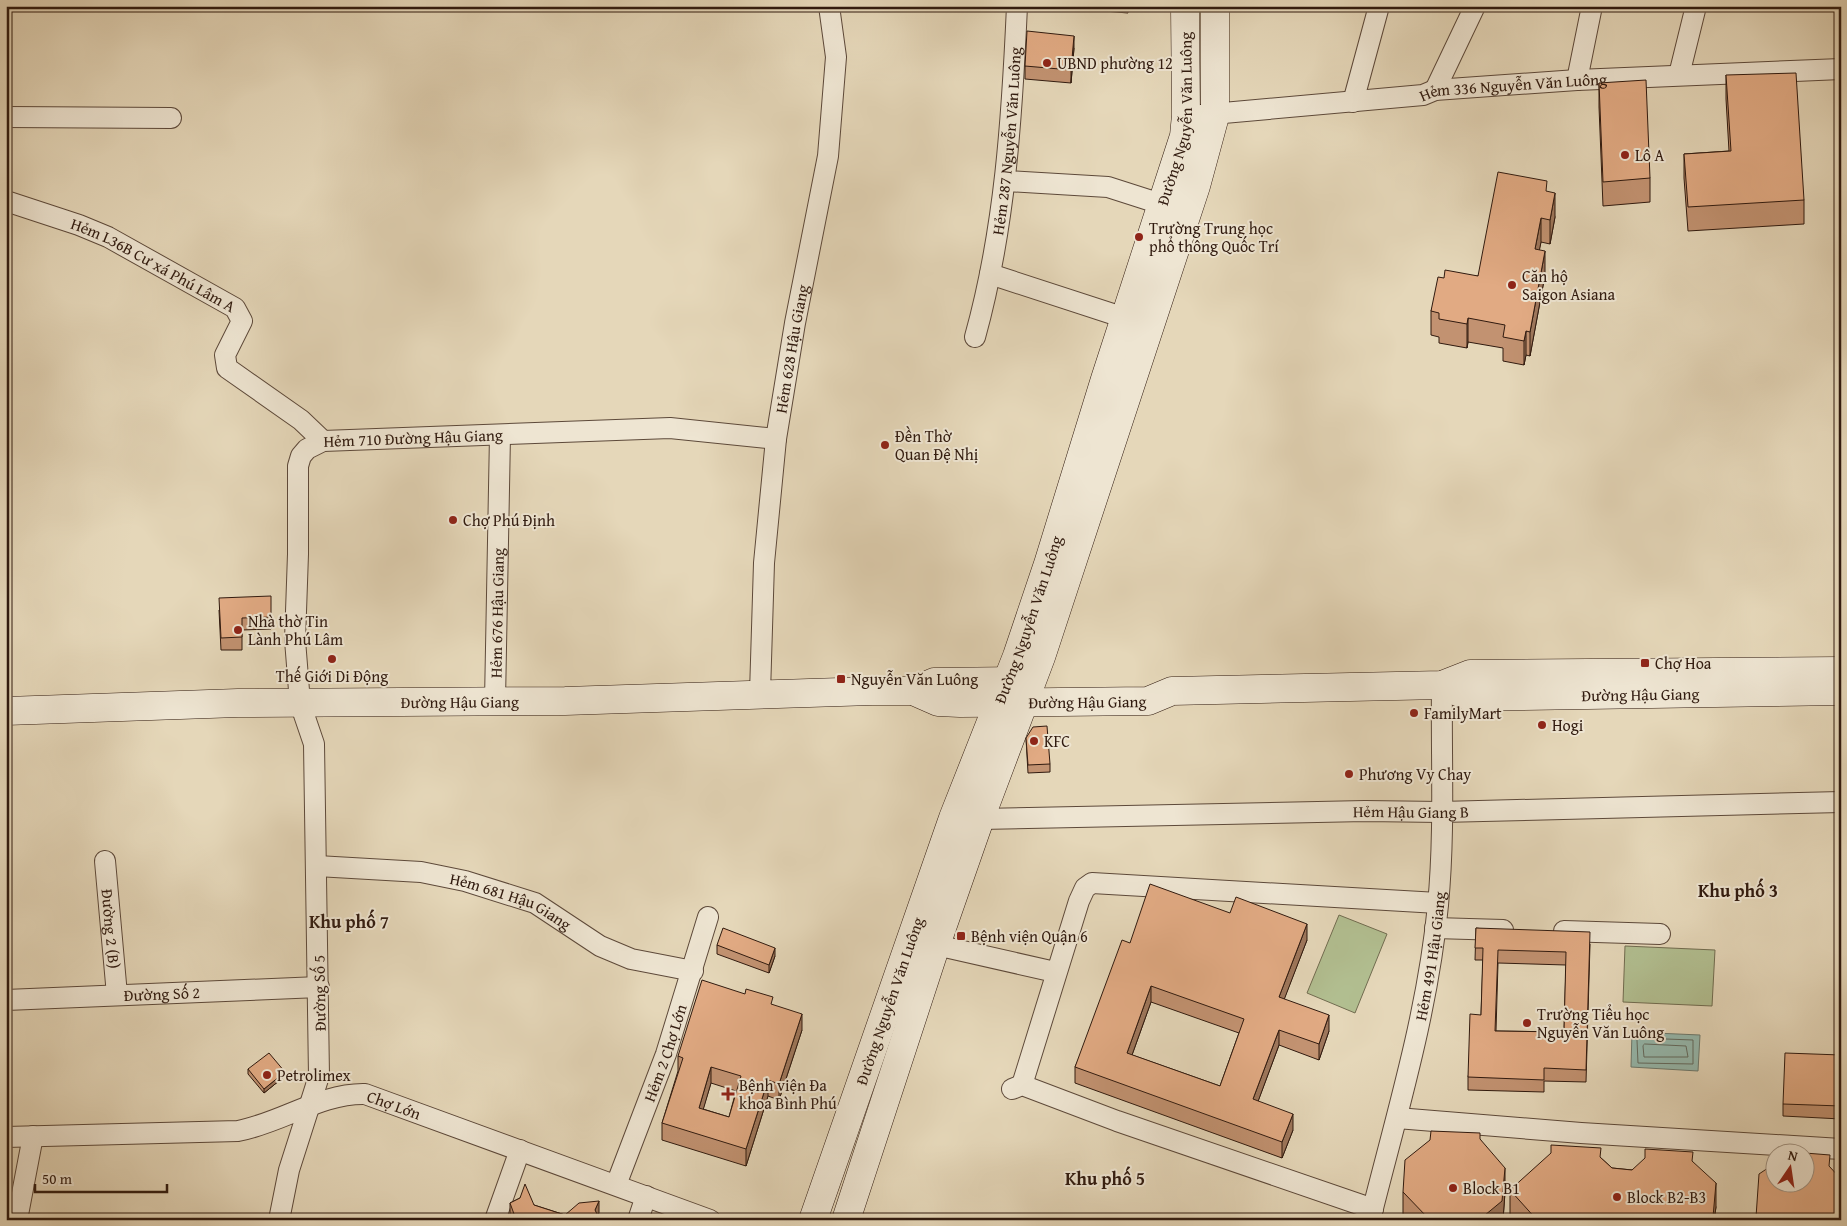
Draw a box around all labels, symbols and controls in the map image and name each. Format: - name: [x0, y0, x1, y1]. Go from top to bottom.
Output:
- street label: Đường Nguyễn Văn Luông: [1150, 32, 1198, 208]
- street label: Hẻm 287 Nguyễn Văn Luông: [985, 46, 1027, 237]
- place label: UBND phường 12: [1057, 51, 1173, 75]
- marker: UBND phường 12: [1041, 57, 1053, 69]
- street label: Hẻm 336 Nguyễn Văn Luông: [1415, 67, 1608, 107]
- place label: Lô A: [1635, 143, 1664, 167]
- marker: Lô A: [1619, 149, 1631, 161]
- street label: Hẻm L36B Cư xá Phú Lâm A: [68, 211, 240, 318]
- place label: Trường Trung học phổ thông Quốc Trí: [1149, 216, 1279, 258]
- marker: Trường Trung học phổ thông Quốc Trí: [1133, 231, 1145, 243]
- place label: Căn hộ Saigon Asiana: [1522, 264, 1616, 306]
- marker: Căn hộ Saigon Asiana: [1506, 279, 1518, 291]
- street label: Hẻm 628 Hậu Giang: [768, 282, 814, 415]
- street label: Hẻm 710 Đường Hậu Giang: [323, 422, 503, 453]
- place label: Đền Thờ Quan Đệ Nhị: [895, 424, 979, 466]
- marker: Đền Thờ Quan Đệ Nhị: [879, 439, 891, 451]
- place label: Chợ Phú Định: [463, 508, 555, 532]
- marker: Chợ Phú Định: [447, 514, 459, 526]
- street label: Đường Nguyễn Văn Luông: [987, 532, 1068, 707]
- street label: Hẻm 676 Hậu Giang: [483, 548, 510, 678]
- place label: Nhà thờ Tin Lành Phú Lâm: [248, 609, 343, 651]
- marker: Nhà thờ Tin Lành Phú Lâm: [232, 624, 244, 636]
- place label: Chợ Hoa: [1655, 651, 1712, 675]
- marker: Thế Giới Di Động: [326, 653, 338, 665]
- marker: Chợ Hoa: [1639, 657, 1651, 669]
- place label: Thế Giới Di Động: [276, 664, 388, 688]
- place label: Nguyễn Văn Luông: [851, 667, 978, 691]
- marker: Nguyễn Văn Luông: [835, 673, 847, 685]
- street label: Đường Hậu Giang: [1581, 681, 1700, 707]
- street label: Đường Hậu Giang: [401, 689, 519, 714]
- street label: Đường Hậu Giang: [1028, 689, 1147, 714]
- place label: FamilyMart: [1424, 701, 1502, 725]
- marker: FamilyMart: [1408, 707, 1420, 719]
- place label: Hogi: [1552, 713, 1584, 737]
- marker: Hogi: [1536, 719, 1548, 731]
- place label: KFC: [1044, 729, 1070, 753]
- marker: KFC: [1028, 735, 1040, 747]
- place label: Phương Vy Chay: [1359, 762, 1471, 786]
- marker: Phương Vy Chay: [1343, 768, 1355, 780]
- street label: Hẻm Hậu Giang B: [1353, 799, 1469, 824]
- street label: Hẻm 681 Hậu Giang: [448, 866, 576, 936]
- district label: Khu phố 3: [1698, 877, 1778, 904]
- street label: Đường 2 (B): [96, 888, 127, 970]
- street label: Hẻm 491 Hậu Giang: [1408, 891, 1451, 1023]
- district label: Khu phố 7: [309, 908, 389, 935]
- street label: Đường Nguyễn Văn Luông: [849, 914, 930, 1088]
- place label: Bệnh viện Quận 6: [971, 924, 1088, 948]
- marker: Bệnh viện Quận 6: [955, 930, 967, 942]
- street label: Đường Số 5: [306, 955, 332, 1031]
- street label: Đường Số 2: [123, 980, 201, 1007]
- street label: Hẻm 2 Chợ Lớn: [637, 1001, 693, 1105]
- place label: Trường Tiểu học Nguyễn Văn Luông: [1537, 1002, 1664, 1044]
- marker: Trường Tiểu học Nguyễn Văn Luông: [1521, 1017, 1533, 1029]
- place label: Petrolimex: [277, 1063, 352, 1087]
- marker: Petrolimex: [261, 1069, 273, 1081]
- place label: Bệnh viện Đa khoa Bình Phú: [739, 1073, 837, 1115]
- street label: Chợ Lớn: [364, 1084, 424, 1125]
- marker: Bệnh viện Đa khoa Bình Phú: [721, 1087, 735, 1101]
- north arrow: [1764, 1144, 1814, 1194]
- text: N: [1786, 1145, 1800, 1166]
- scale bar: [35, 1161, 168, 1193]
- district label: Khu phố 5: [1065, 1165, 1145, 1192]
- text: 50 m: [42, 1168, 73, 1189]
- place label: Block B1: [1463, 1176, 1520, 1200]
- marker: Block B1: [1447, 1182, 1459, 1194]
- place label: Block B2-B3: [1627, 1185, 1706, 1209]
- marker: Block B2-B3: [1611, 1191, 1623, 1203]

